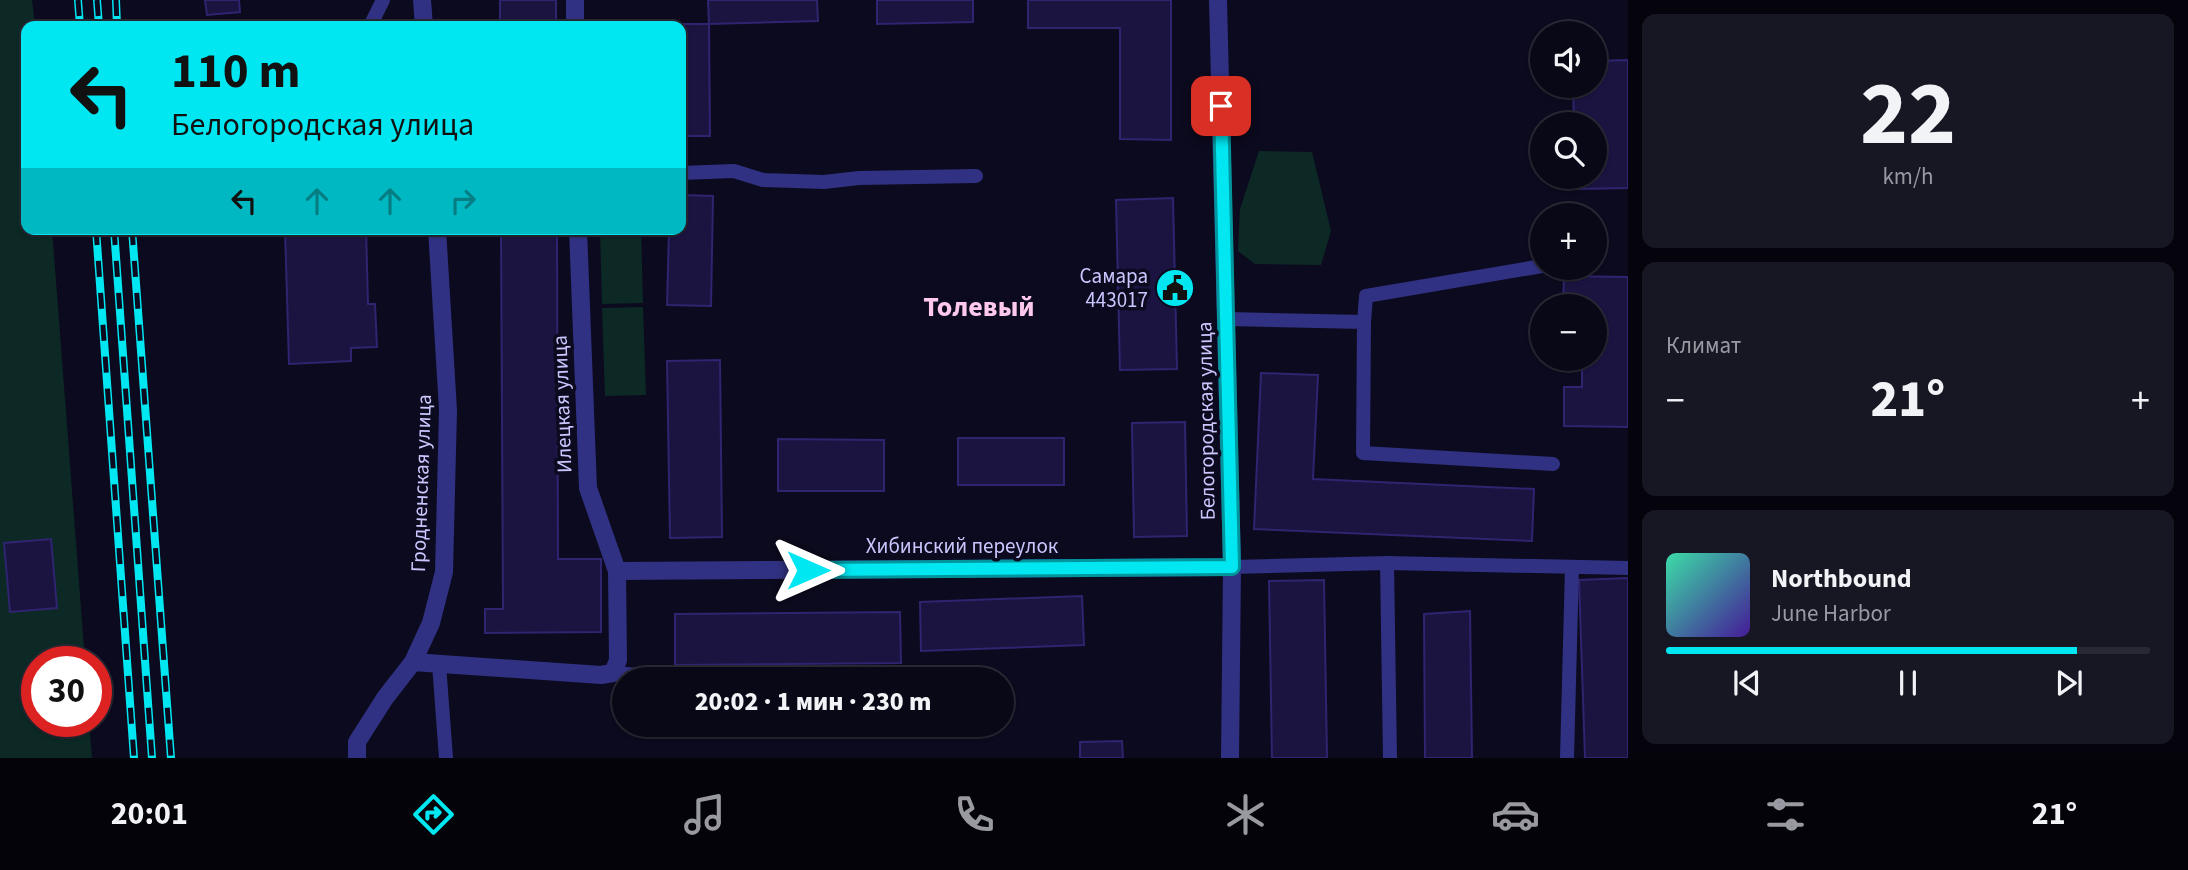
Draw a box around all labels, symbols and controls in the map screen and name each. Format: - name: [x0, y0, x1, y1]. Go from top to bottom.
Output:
- map controls: [1530, 21, 1607, 371]
- button: sound: [1530, 21, 1607, 98]
- text: 110 m: [171, 37, 300, 107]
- icon: left: [56, 49, 147, 140]
- text: 22: [1860, 50, 1956, 179]
- pin: [1191, 76, 1251, 136]
- icon: arrive: [1202, 87, 1240, 125]
- text: Белогородская улица: [171, 102, 474, 148]
- button: search: [1530, 112, 1607, 189]
- text: km/h: [1882, 160, 1934, 193]
- icon: left: [225, 182, 263, 220]
- icon: ahead: [298, 182, 336, 220]
- icon: ahead: [371, 182, 409, 220]
- icon: right: [444, 182, 482, 220]
- button: +: [1530, 203, 1607, 280]
- place label: Самара 443017: [1080, 261, 1148, 315]
- public building icon: Самара 443017: [1154, 267, 1196, 309]
- district label: Толевый: [923, 287, 1035, 327]
- button: −: [1530, 294, 1607, 371]
- street label: Белогородская улица: [1189, 321, 1223, 521]
- text: Климат: [1666, 329, 1741, 362]
- street label: Илецкая улица: [545, 335, 579, 473]
- text: 21°: [1871, 363, 1945, 437]
- text: −: [1666, 374, 1685, 428]
- text: +: [2131, 374, 2150, 428]
- street label: Гродненская улица: [403, 394, 439, 572]
- street label: Хибинский переулок: [866, 531, 1059, 561]
- position arrow: [771, 533, 845, 607]
- text: Northbound: [1771, 560, 1912, 597]
- text: June Harbor: [1771, 597, 1891, 630]
- speed limit sign: 30: [21, 646, 112, 737]
- icon: previous: [1728, 664, 1766, 702]
- icon: pause: [1889, 664, 1927, 702]
- icon: next: [2050, 664, 2088, 702]
- text: 20:02 · 1 мин · 230 m: [695, 683, 931, 720]
- icon: directions: [409, 790, 458, 839]
- icon: music: [680, 790, 729, 839]
- icon: phone: [950, 790, 999, 839]
- icon: climate: [1221, 790, 1270, 839]
- icon: car: [1491, 790, 1540, 839]
- icon: filters: [1761, 790, 1810, 839]
- text: 20:01: [111, 791, 188, 837]
- text: 21°: [2032, 791, 2077, 837]

